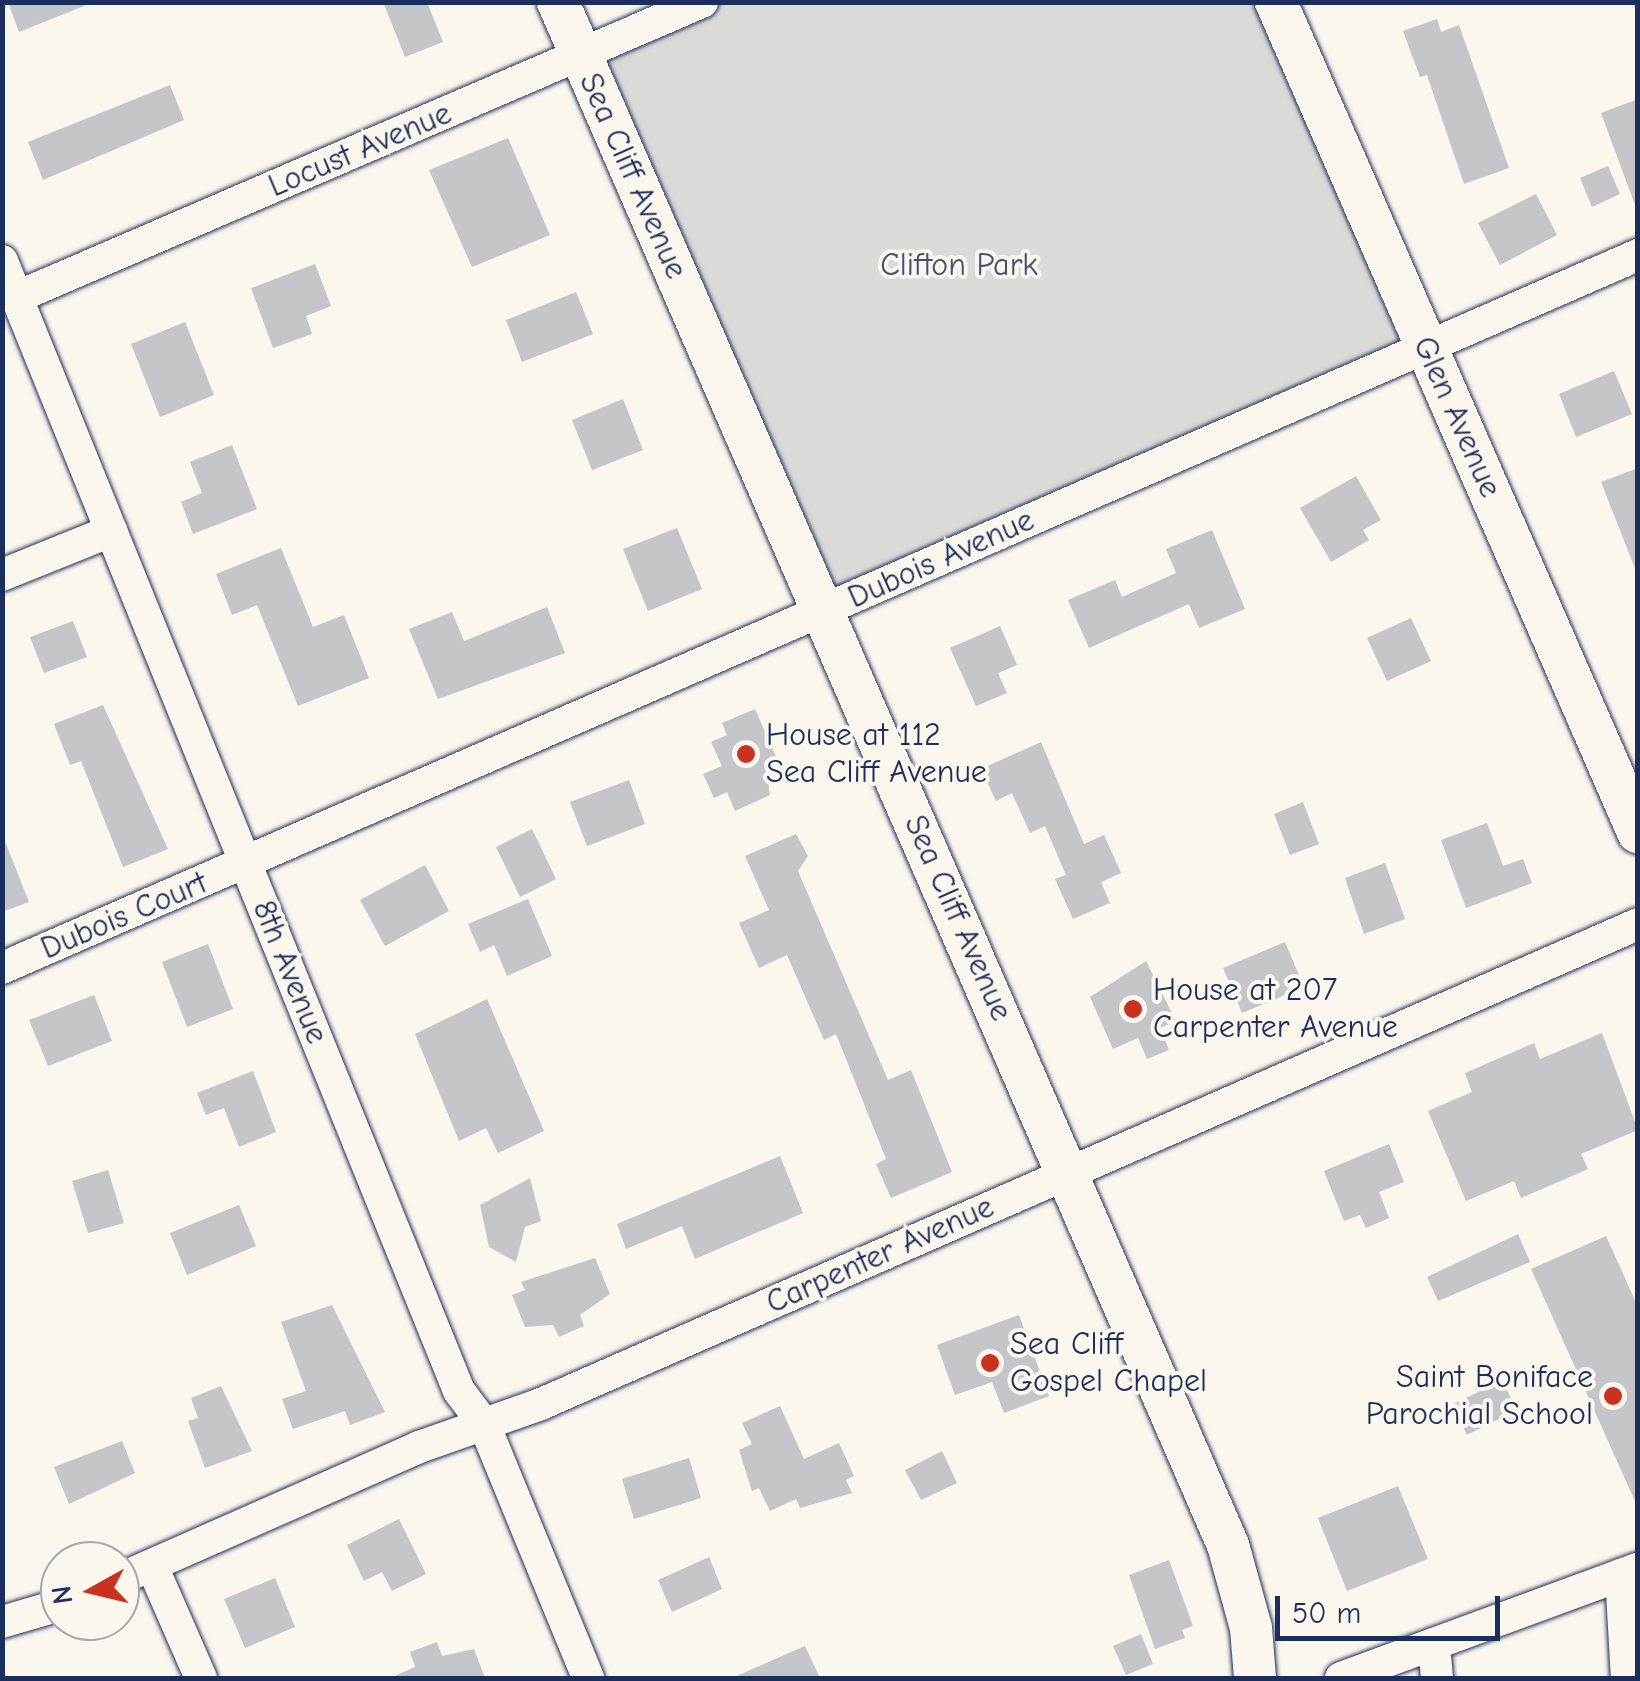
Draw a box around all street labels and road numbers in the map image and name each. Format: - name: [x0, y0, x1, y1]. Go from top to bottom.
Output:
- street label: Sea Cliff Avenue: [571, 67, 695, 285]
- street label: Locust Avenue: [263, 94, 457, 206]
- street label: Glen Avenue: [1405, 331, 1509, 503]
- street label: Dubois Avenue: [842, 501, 1040, 617]
- street label: Sea Cliff Avenue: [896, 809, 1020, 1027]
- street label: Dubois Court: [35, 864, 213, 968]
- street label: 8th Avenue: [244, 895, 336, 1049]
- street label: Carpenter Avenue: [760, 1188, 1000, 1322]

